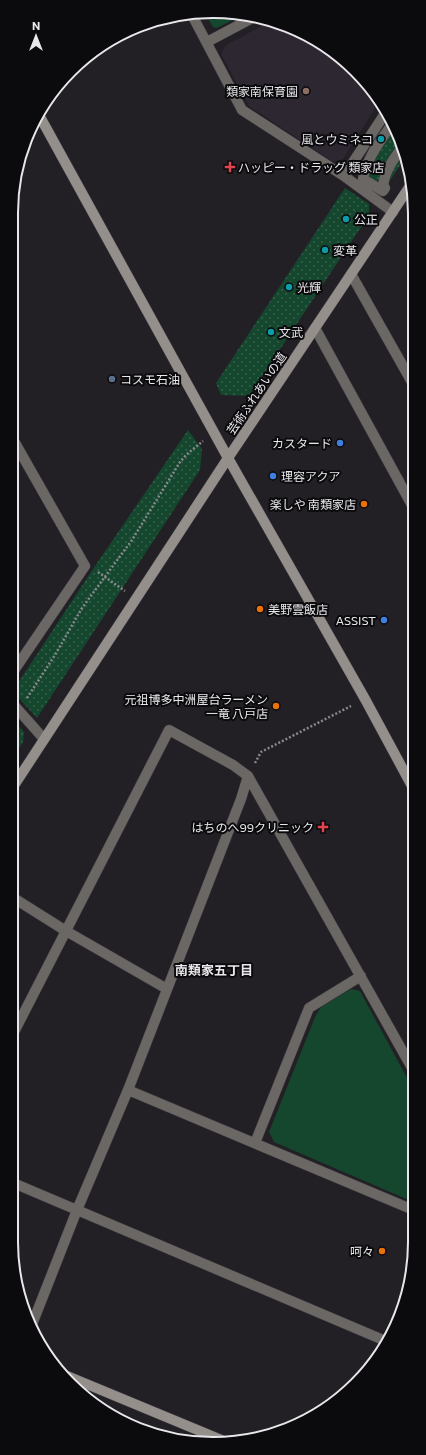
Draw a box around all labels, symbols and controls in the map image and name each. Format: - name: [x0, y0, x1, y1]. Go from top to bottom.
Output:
- north arrow: [16, 16, 56, 56]
- text: N: [32, 19, 40, 32]
- place label: 類家南保育園: [226, 84, 298, 98]
- marker: 類家南保育園: [301, 86, 311, 96]
- place label: 風とウミネコ: [301, 132, 373, 146]
- marker: 風とウミネコ: [376, 134, 386, 144]
- place label: ハッピー・ドラッグ 類家店: [238, 160, 384, 174]
- marker: ハッピー・ドラッグ 類家店: [225, 162, 235, 172]
- place label: 公正: [354, 212, 378, 226]
- marker: 公正: [341, 214, 351, 224]
- place label: 変革: [333, 243, 357, 257]
- marker: 変革: [320, 245, 330, 255]
- place label: 光輝: [297, 280, 321, 294]
- marker: 光輝: [284, 282, 294, 292]
- place label: 文武: [279, 325, 303, 339]
- marker: 文武: [266, 327, 276, 337]
- street label: 芸術ふれあいの道: [223, 349, 289, 437]
- place label: コスモ石油: [120, 372, 180, 386]
- marker: コスモ石油: [107, 374, 117, 384]
- place label: カスタード: [272, 436, 332, 450]
- marker: カスタード: [335, 438, 345, 448]
- place label: 理容アクア: [281, 469, 340, 483]
- marker: 理容アクア: [268, 471, 278, 481]
- place label: 楽しや 南類家店: [270, 497, 356, 511]
- marker: 楽しや 南類家店: [359, 499, 369, 509]
- place label: 美野雲飯店: [268, 602, 328, 616]
- marker: 美野雲飯店: [255, 604, 265, 614]
- place label: ASSIST: [336, 613, 376, 627]
- marker: ASSIST: [379, 615, 389, 625]
- place label: 元祖博多中洲屋台ラーメン 一竜 八戸店: [124, 692, 268, 720]
- marker: 元祖博多中洲屋台ラーメン 一竜 八戸店: [271, 701, 281, 711]
- place label: はちのへ99クリニック: [191, 820, 314, 834]
- marker: はちのへ99クリニック: [317, 821, 329, 833]
- district label: 南類家五丁目: [175, 962, 253, 978]
- place label: 呵々: [350, 1244, 374, 1258]
- marker: 呵々: [377, 1246, 387, 1256]

